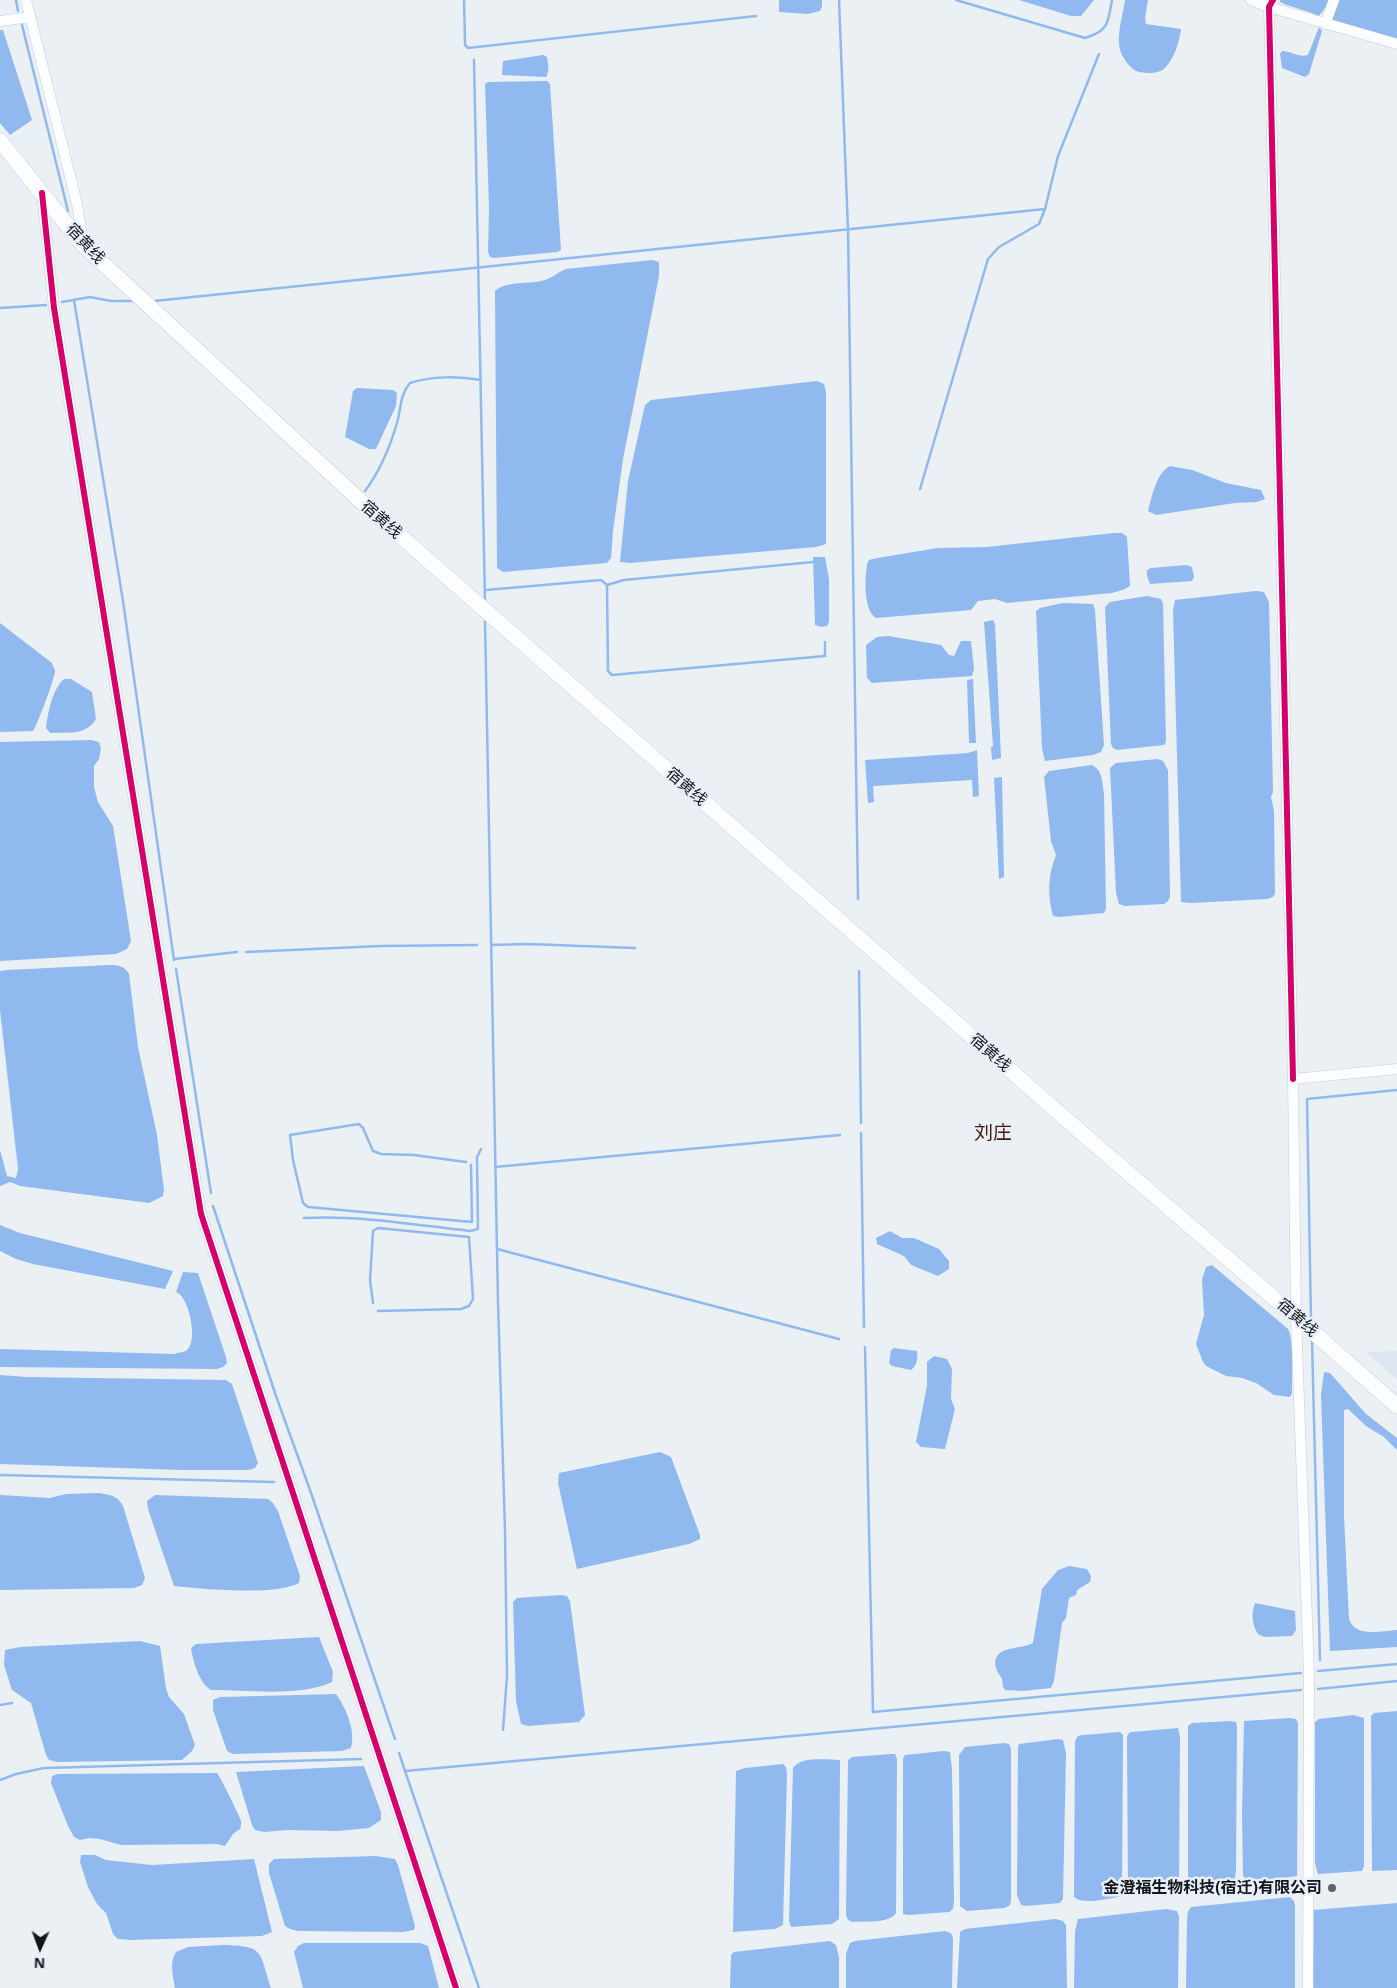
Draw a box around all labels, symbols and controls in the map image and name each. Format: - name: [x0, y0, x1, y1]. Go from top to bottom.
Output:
- street label: 宿黄线: [62, 220, 108, 268]
- street label: 宿黄线: [357, 497, 405, 543]
- street label: 宿黄线: [662, 764, 710, 810]
- street label: 宿黄线: [966, 1030, 1014, 1076]
- district label: 刘庄: [974, 1123, 1012, 1145]
- street label: 宿黄线: [1273, 1295, 1321, 1341]
- place label: 金澄福生物科技(宿迁)有限公司: [1103, 1878, 1322, 1898]
- marker: 金澄福生物科技(宿迁)有限公司: [1326, 1882, 1338, 1894]
- north arrow: [15, 1923, 65, 1973]
- text: N: [33, 1954, 45, 1973]

